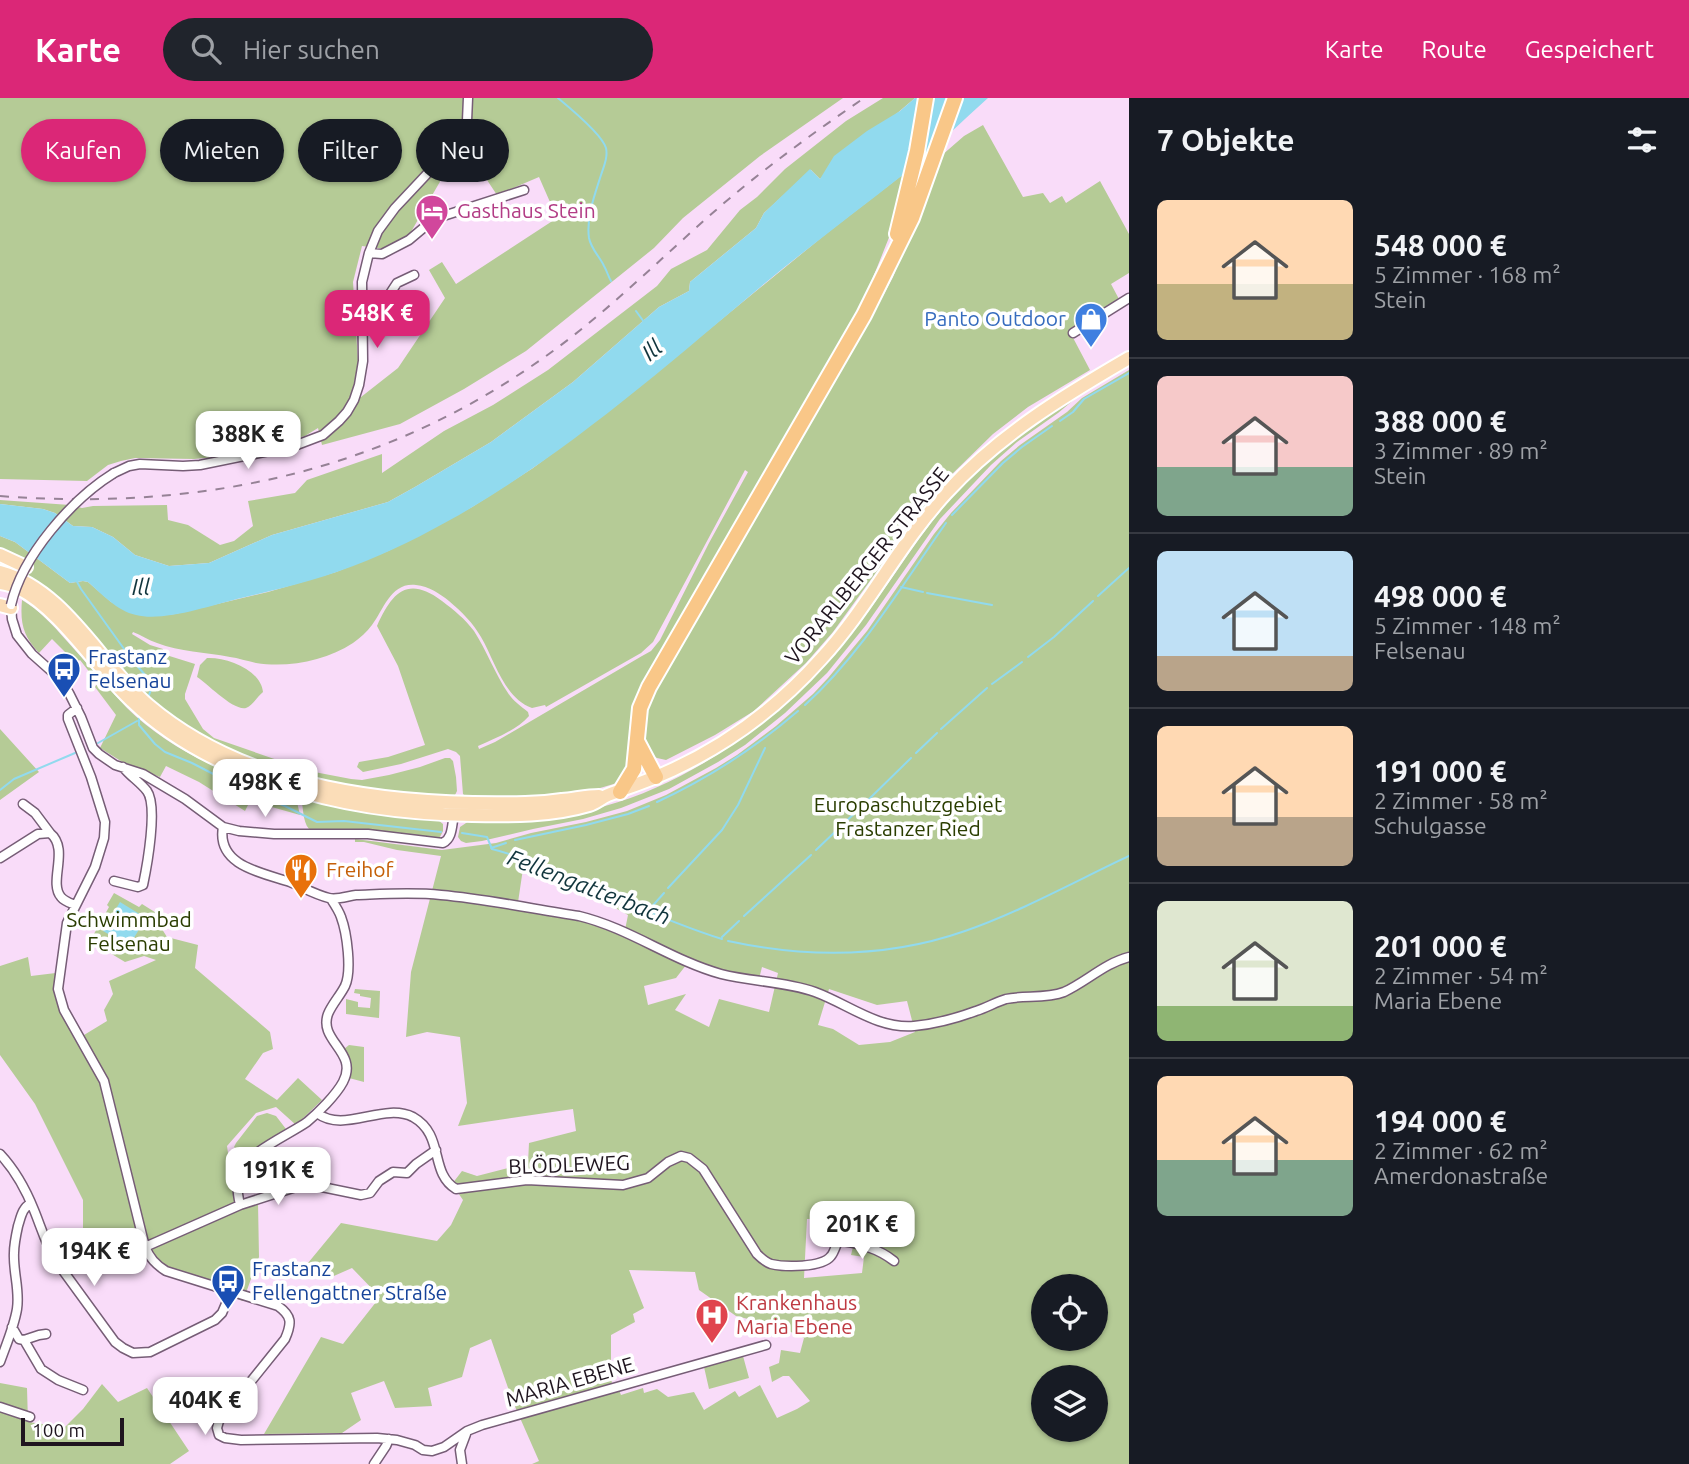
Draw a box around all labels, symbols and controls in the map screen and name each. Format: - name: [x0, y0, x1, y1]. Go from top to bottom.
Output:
- search box: [163, 18, 653, 81]
- icon: search: [187, 30, 225, 68]
- text: Karte: [35, 31, 121, 68]
- text: Hier suchen: [243, 35, 380, 64]
- text: Karte: [1325, 36, 1383, 63]
- text: Route: [1421, 36, 1487, 63]
- text: Gespeichert: [1525, 36, 1654, 63]
- chip: Kaufen: [21, 119, 146, 182]
- chip: Mieten: [160, 119, 284, 182]
- chip: Filter: [298, 119, 402, 182]
- chip: Neu: [416, 119, 509, 182]
- icon: filters: [1623, 121, 1661, 159]
- text: 7 Objekte: [1157, 123, 1295, 157]
- hotel icon: Gasthaus Stein: [413, 192, 451, 241]
- place label: Gasthaus Stein: [457, 198, 596, 222]
- icon: home: [1213, 228, 1297, 312]
- text: 548 000 €: [1374, 228, 1507, 262]
- text: 5 Zimmer · 168 m²: [1374, 262, 1561, 287]
- text: Stein: [1374, 287, 1426, 312]
- pin: 548K €: [320, 290, 434, 350]
- text: 548K €: [341, 300, 413, 325]
- shop icon: Panto Outdoor: [1072, 300, 1110, 349]
- place label: Panto Outdoor: [924, 306, 1066, 330]
- water label: Ill: [637, 334, 667, 365]
- icon: home: [1213, 404, 1297, 488]
- text: 388 000 €: [1374, 404, 1507, 438]
- pin: 388K €: [191, 412, 305, 471]
- text: 388K €: [212, 421, 284, 446]
- text: 3 Zimmer · 89 m²: [1374, 438, 1548, 463]
- street label: VORARLBERGER STRASSE: [779, 462, 953, 669]
- text: Stein: [1374, 463, 1426, 488]
- water label: Ill: [132, 574, 151, 599]
- icon: home: [1213, 579, 1297, 663]
- text: 498 000 €: [1374, 579, 1507, 613]
- text: 5 Zimmer · 148 m²: [1374, 613, 1561, 638]
- text: Felsenau: [1374, 638, 1466, 663]
- place label: Frastanz Felsenau: [88, 644, 172, 692]
- bus stop icon: Frastanz Felsenau: [45, 650, 83, 699]
- icon: home: [1213, 754, 1297, 838]
- text: 191 000 €: [1374, 754, 1507, 788]
- pin: 498K €: [208, 760, 322, 819]
- text: 498K €: [229, 769, 301, 794]
- text: 2 Zimmer · 58 m²: [1374, 788, 1548, 813]
- park label: Europaschutzgebiet Frastanzer Ried: [814, 792, 1002, 840]
- text: Schulgasse: [1374, 813, 1487, 838]
- water label: Fellengatterbach: [504, 844, 674, 929]
- restaurant icon: Freihof: [282, 851, 320, 900]
- place label: Freihof: [326, 857, 395, 881]
- park label: Schwimmbad Felsenau: [66, 907, 192, 955]
- icon: home: [1213, 929, 1297, 1013]
- text: 201 000 €: [1374, 929, 1507, 963]
- text: 2 Zimmer · 54 m²: [1374, 963, 1548, 988]
- text: Maria Ebene: [1374, 988, 1502, 1013]
- icon: home: [1213, 1104, 1297, 1188]
- text: 194 000 €: [1374, 1104, 1507, 1138]
- text: 2 Zimmer · 62 m²: [1374, 1138, 1548, 1163]
- pin: 191K €: [221, 1148, 335, 1207]
- street label: BLÖDLEWEG: [508, 1150, 630, 1178]
- text: 191K €: [242, 1157, 314, 1182]
- text: Amerdonastraße: [1374, 1163, 1548, 1188]
- pin: 201K €: [805, 1202, 919, 1261]
- text: 201K €: [826, 1211, 898, 1236]
- pin: 194K €: [37, 1228, 151, 1288]
- text: 194K €: [58, 1238, 130, 1263]
- place label: Frastanz Fellengattner Straße: [252, 1256, 447, 1304]
- bus stop icon: Frastanz Fellengattner Straße: [209, 1262, 247, 1311]
- map controls: [1031, 1274, 1108, 1442]
- button: locate: [1031, 1274, 1108, 1351]
- place label: Krankenhaus Maria Ebene: [736, 1290, 857, 1338]
- hospital icon: Krankenhaus Maria Ebene: [693, 1296, 731, 1345]
- street label: MARIA EBENE: [503, 1351, 637, 1411]
- button: layers: [1031, 1365, 1108, 1442]
- pin: 404K €: [148, 1378, 262, 1437]
- text: 404K €: [169, 1387, 241, 1412]
- scale bar: [21, 1415, 124, 1447]
- text: 100 m: [32, 1419, 85, 1441]

